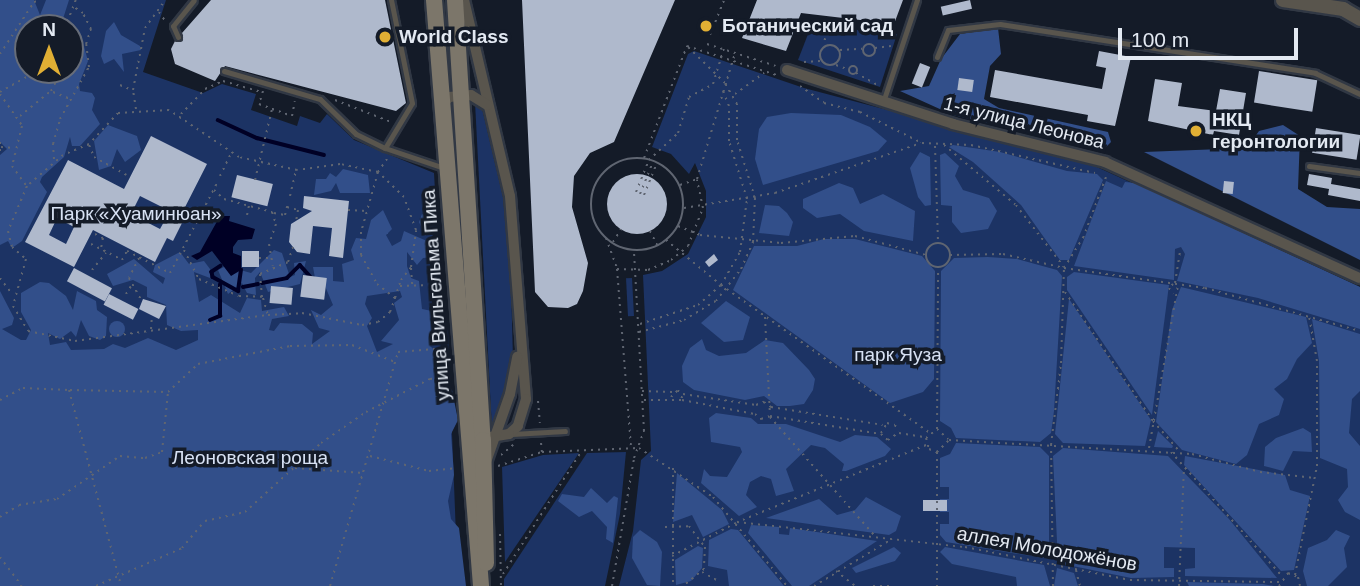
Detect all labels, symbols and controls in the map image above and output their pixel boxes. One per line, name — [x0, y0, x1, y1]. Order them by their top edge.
north arrow — [14, 14, 84, 84]
scale bar — [1122, 14, 1302, 58]
place label: Ботанический сад — [722, 15, 893, 37]
marker: Ботанический сад — [696, 16, 716, 36]
text: N — [42, 19, 56, 40]
place label: World Class — [399, 26, 508, 48]
text: 100 m — [1131, 28, 1189, 51]
marker: World Class — [377, 29, 393, 45]
street label: 1-я улица Леонова — [941, 92, 1107, 154]
place label: НКЦ геронтологии — [1212, 109, 1340, 153]
marker: НКЦ геронтологии — [1186, 121, 1206, 141]
street label: улица Вильгельма Пика — [417, 189, 455, 401]
park label: Парк «Хуаминюан» — [50, 203, 222, 225]
park label: парк Яуза — [854, 344, 942, 366]
park label: Леоновская роща — [172, 447, 328, 469]
street label: аллея Молодожёнов — [955, 522, 1139, 576]

